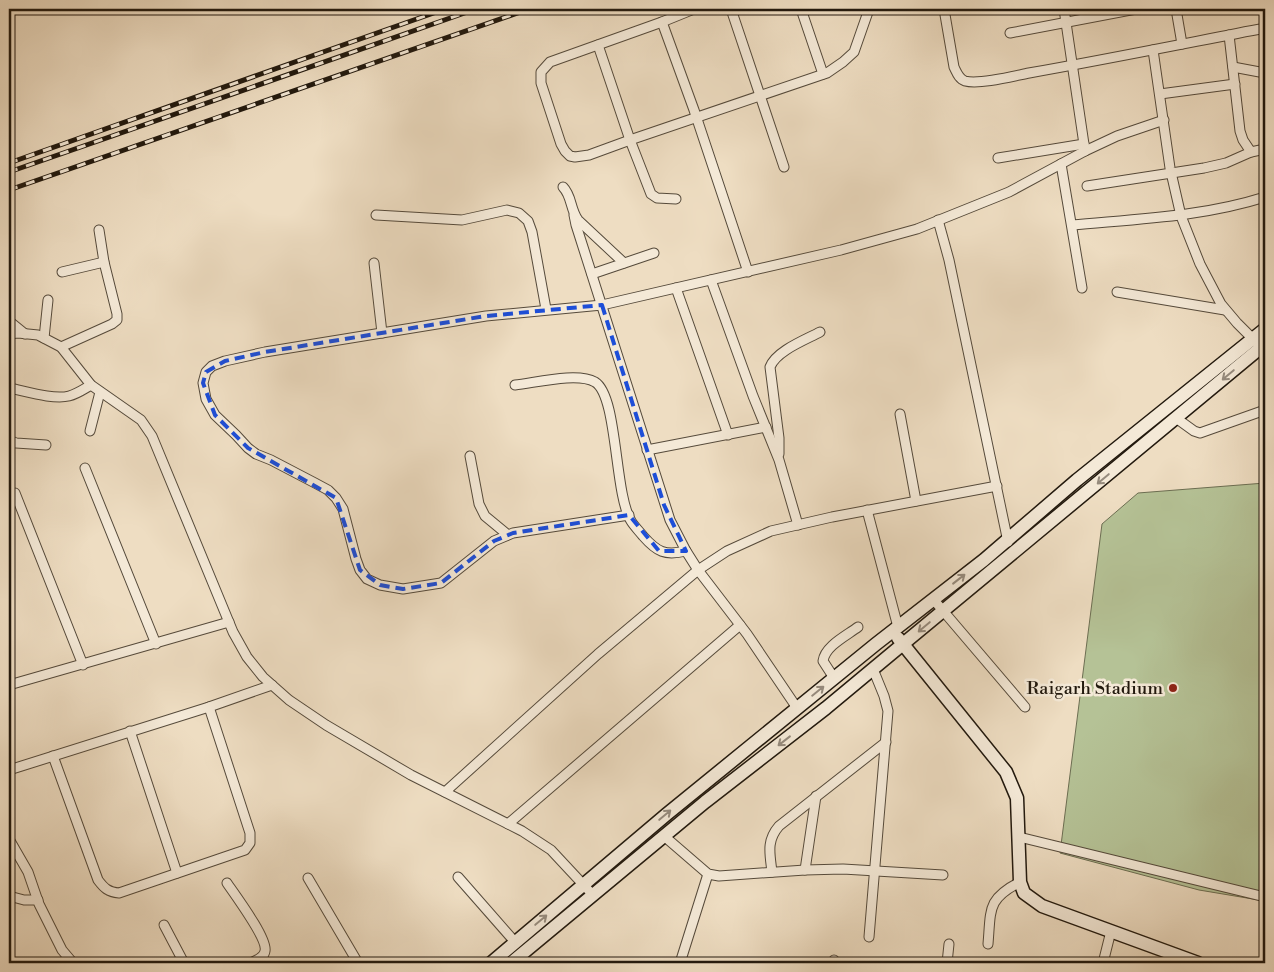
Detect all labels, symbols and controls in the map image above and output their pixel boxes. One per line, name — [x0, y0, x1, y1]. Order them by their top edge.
one-way arrow — [1221, 370, 1234, 381]
one-way arrow — [1097, 474, 1110, 485]
one-way arrow — [952, 573, 965, 584]
one-way arrow — [917, 622, 930, 633]
place label: Raigarh Stadium — [1026, 677, 1163, 700]
marker: Raigarh Stadium — [1167, 682, 1179, 694]
one-way arrow — [812, 685, 825, 696]
one-way arrow — [778, 735, 791, 746]
one-way arrow — [658, 810, 671, 821]
one-way arrow — [534, 915, 547, 926]

